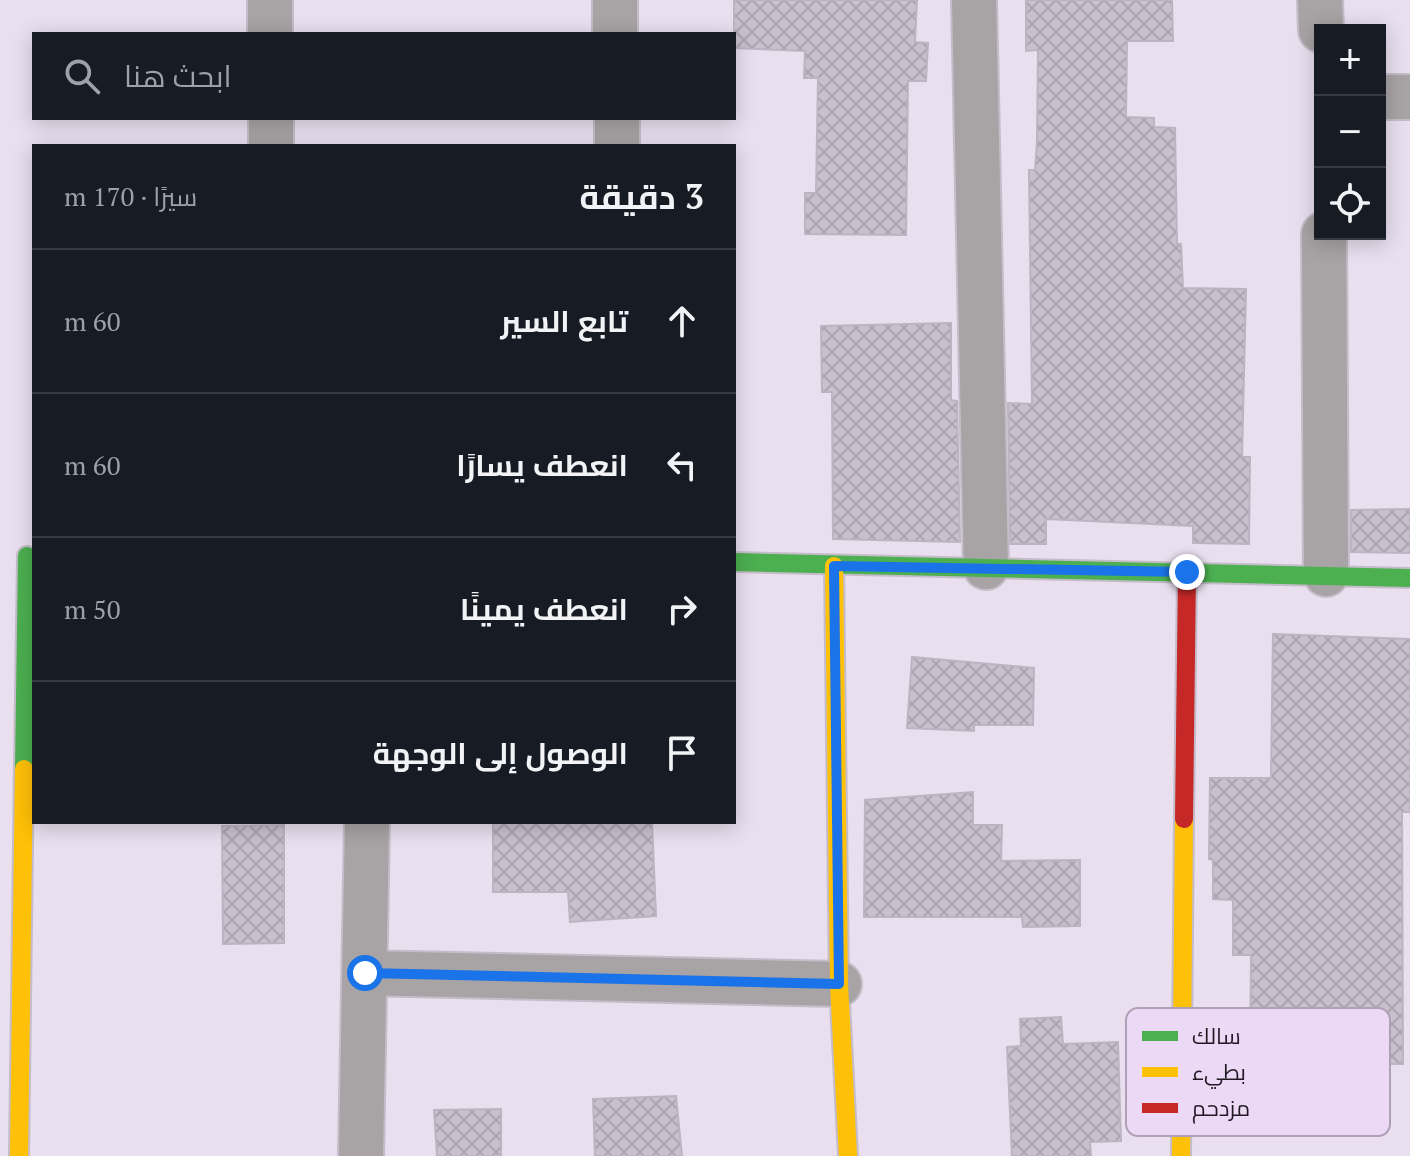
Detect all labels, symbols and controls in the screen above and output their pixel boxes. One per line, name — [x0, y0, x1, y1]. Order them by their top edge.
map controls — [1314, 24, 1386, 240]
button: + — [1314, 24, 1386, 96]
search box — [32, 32, 736, 120]
icon: search — [60, 54, 104, 98]
text: ابحث هنا — [124, 56, 232, 96]
button: − — [1314, 96, 1386, 168]
button: locate — [1314, 168, 1386, 240]
text: 3 دقيقة — [579, 174, 704, 219]
text: سيرًا · 170 m — [64, 179, 197, 213]
icon: ahead — [660, 299, 704, 343]
text: تابع السير — [501, 301, 628, 341]
text: 60 m — [64, 304, 121, 338]
icon: left — [660, 443, 704, 487]
text: انعطف يسارًا — [456, 445, 628, 485]
text: 60 m — [64, 448, 121, 482]
route end — [1169, 554, 1205, 590]
icon: right — [660, 587, 704, 631]
text: انعطف يمينًا — [460, 589, 628, 629]
text: 50 m — [64, 592, 121, 626]
icon: arrive — [660, 731, 704, 775]
text: الوصول إلى الوجهة — [373, 733, 628, 773]
route start — [347, 955, 383, 991]
legend — [1126, 1008, 1390, 1136]
text: سالك — [1192, 1021, 1241, 1050]
text: بطيء — [1192, 1057, 1246, 1089]
text: مزدحم — [1192, 1093, 1250, 1124]

